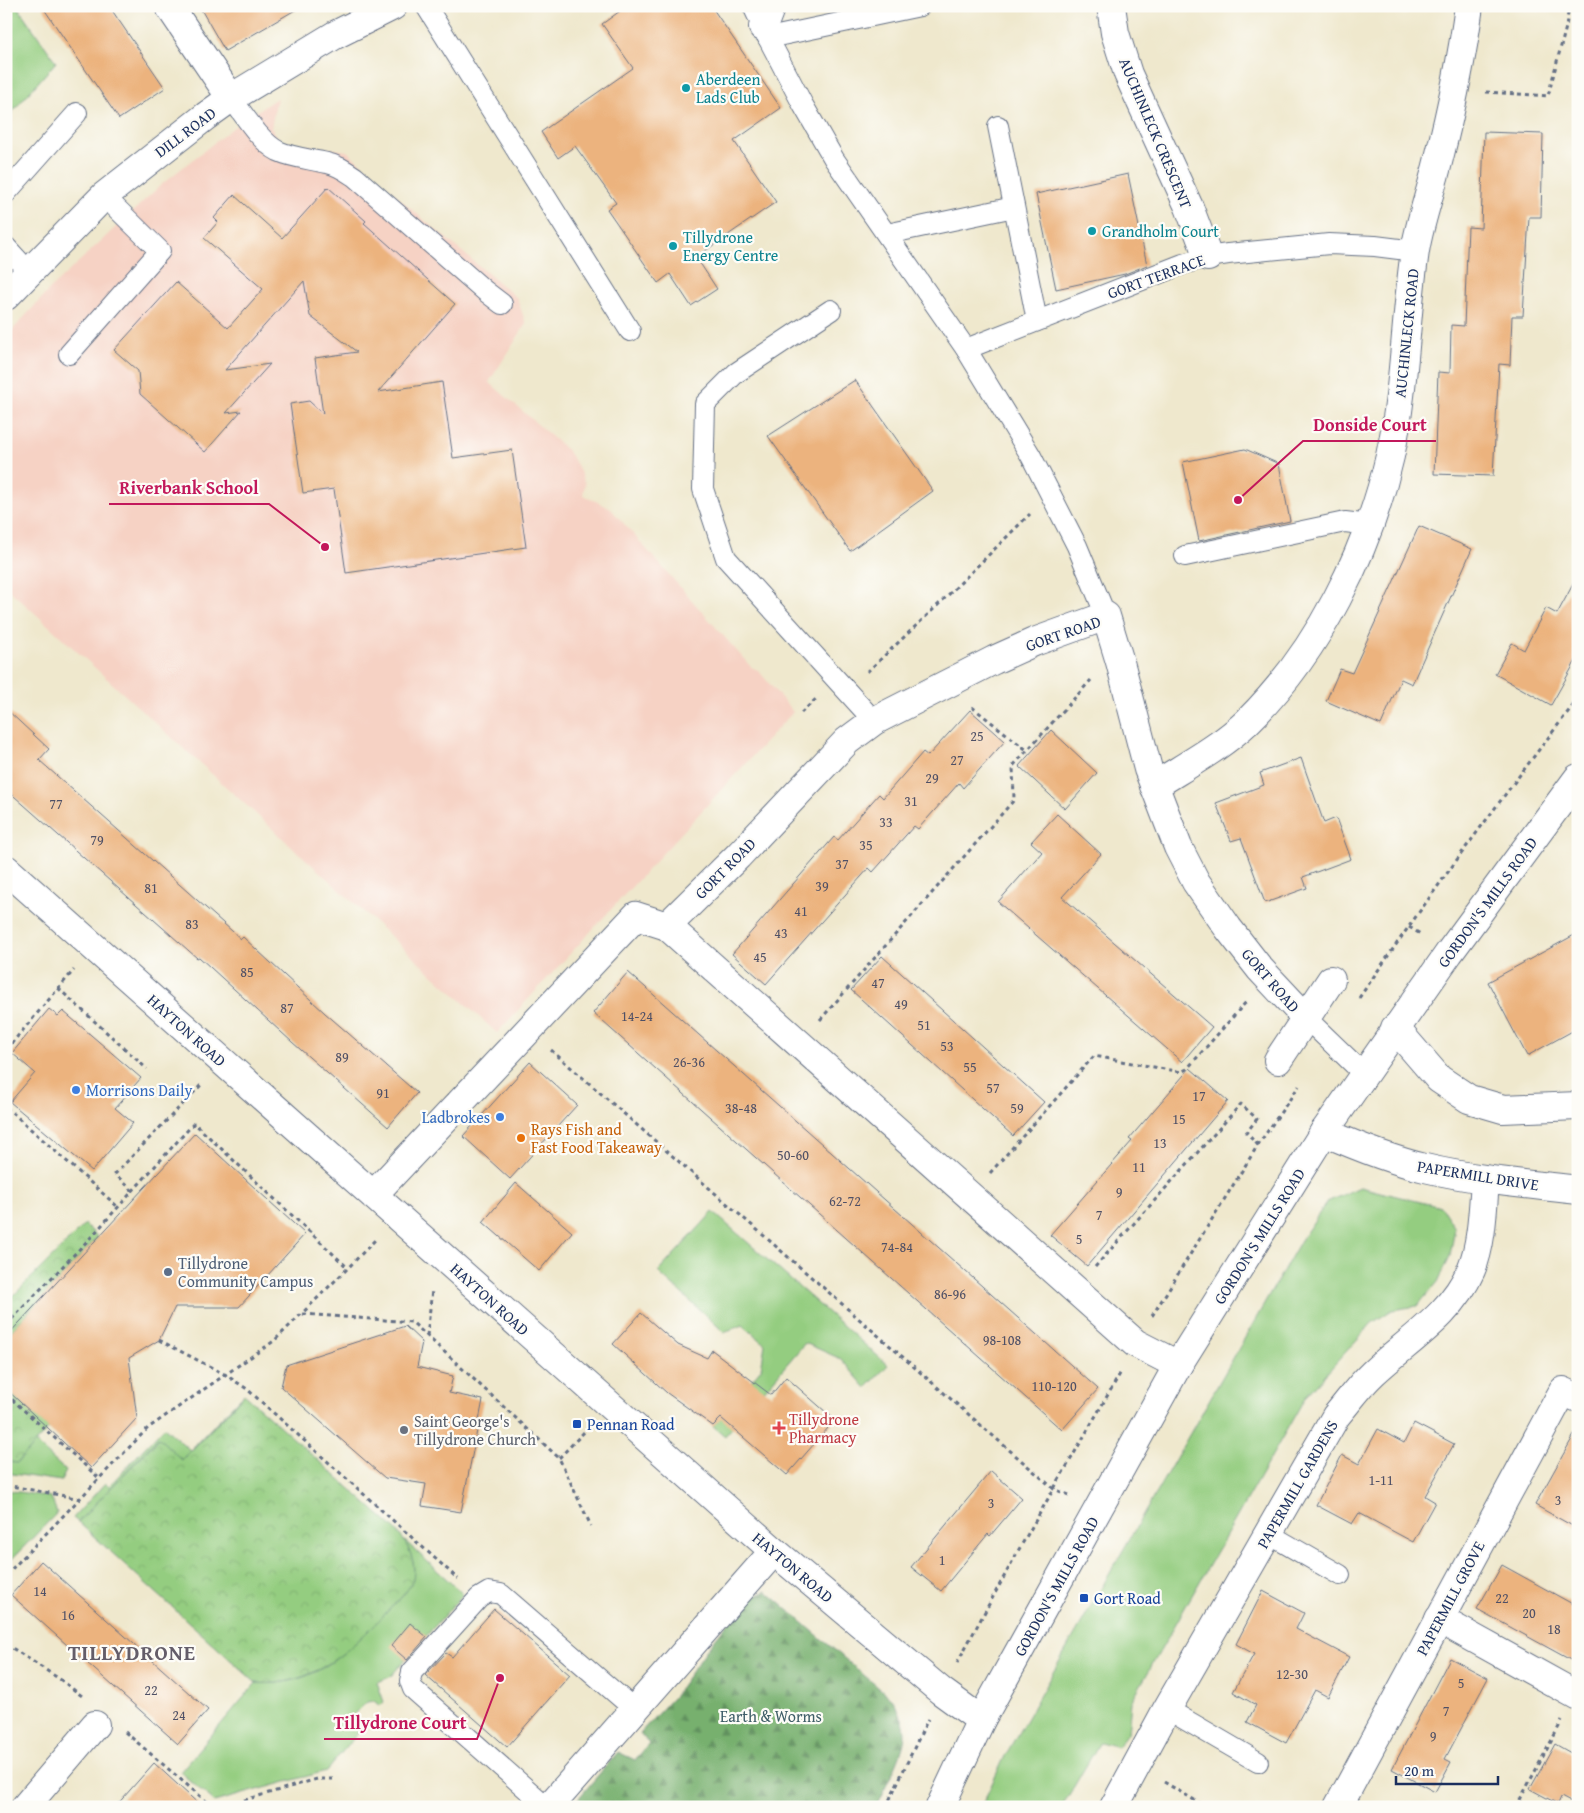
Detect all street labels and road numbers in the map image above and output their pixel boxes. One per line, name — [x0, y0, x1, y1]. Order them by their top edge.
street label: AUCHINLECK CRESCENT — [1113, 54, 1199, 212]
street label: DILL ROAD — [149, 101, 221, 163]
street label: GORT TERRACE — [1104, 247, 1208, 305]
street label: AUCHINLECK ROAD — [1387, 267, 1425, 399]
street label: GORT ROAD — [1022, 609, 1104, 657]
street label: GORDON'S MILLS ROAD — [1431, 831, 1543, 972]
street label: GORT ROAD — [689, 832, 761, 904]
street label: GORT ROAD — [1236, 943, 1306, 1018]
street label: HAYTON ROAD — [142, 988, 232, 1072]
street label: PAPERMILL DRIVE — [1415, 1154, 1541, 1196]
street label: GORDON'S MILLS ROAD — [1207, 1163, 1311, 1309]
street label: HAYTON ROAD — [445, 1257, 535, 1341]
street label: PAPERMILL GARDENS — [1250, 1415, 1344, 1553]
street label: GORDON'S MILLS ROAD — [1008, 1511, 1105, 1660]
street label: HAYTON ROAD — [747, 1526, 839, 1608]
street label: PAPERMILL GROVE — [1410, 1536, 1490, 1660]

